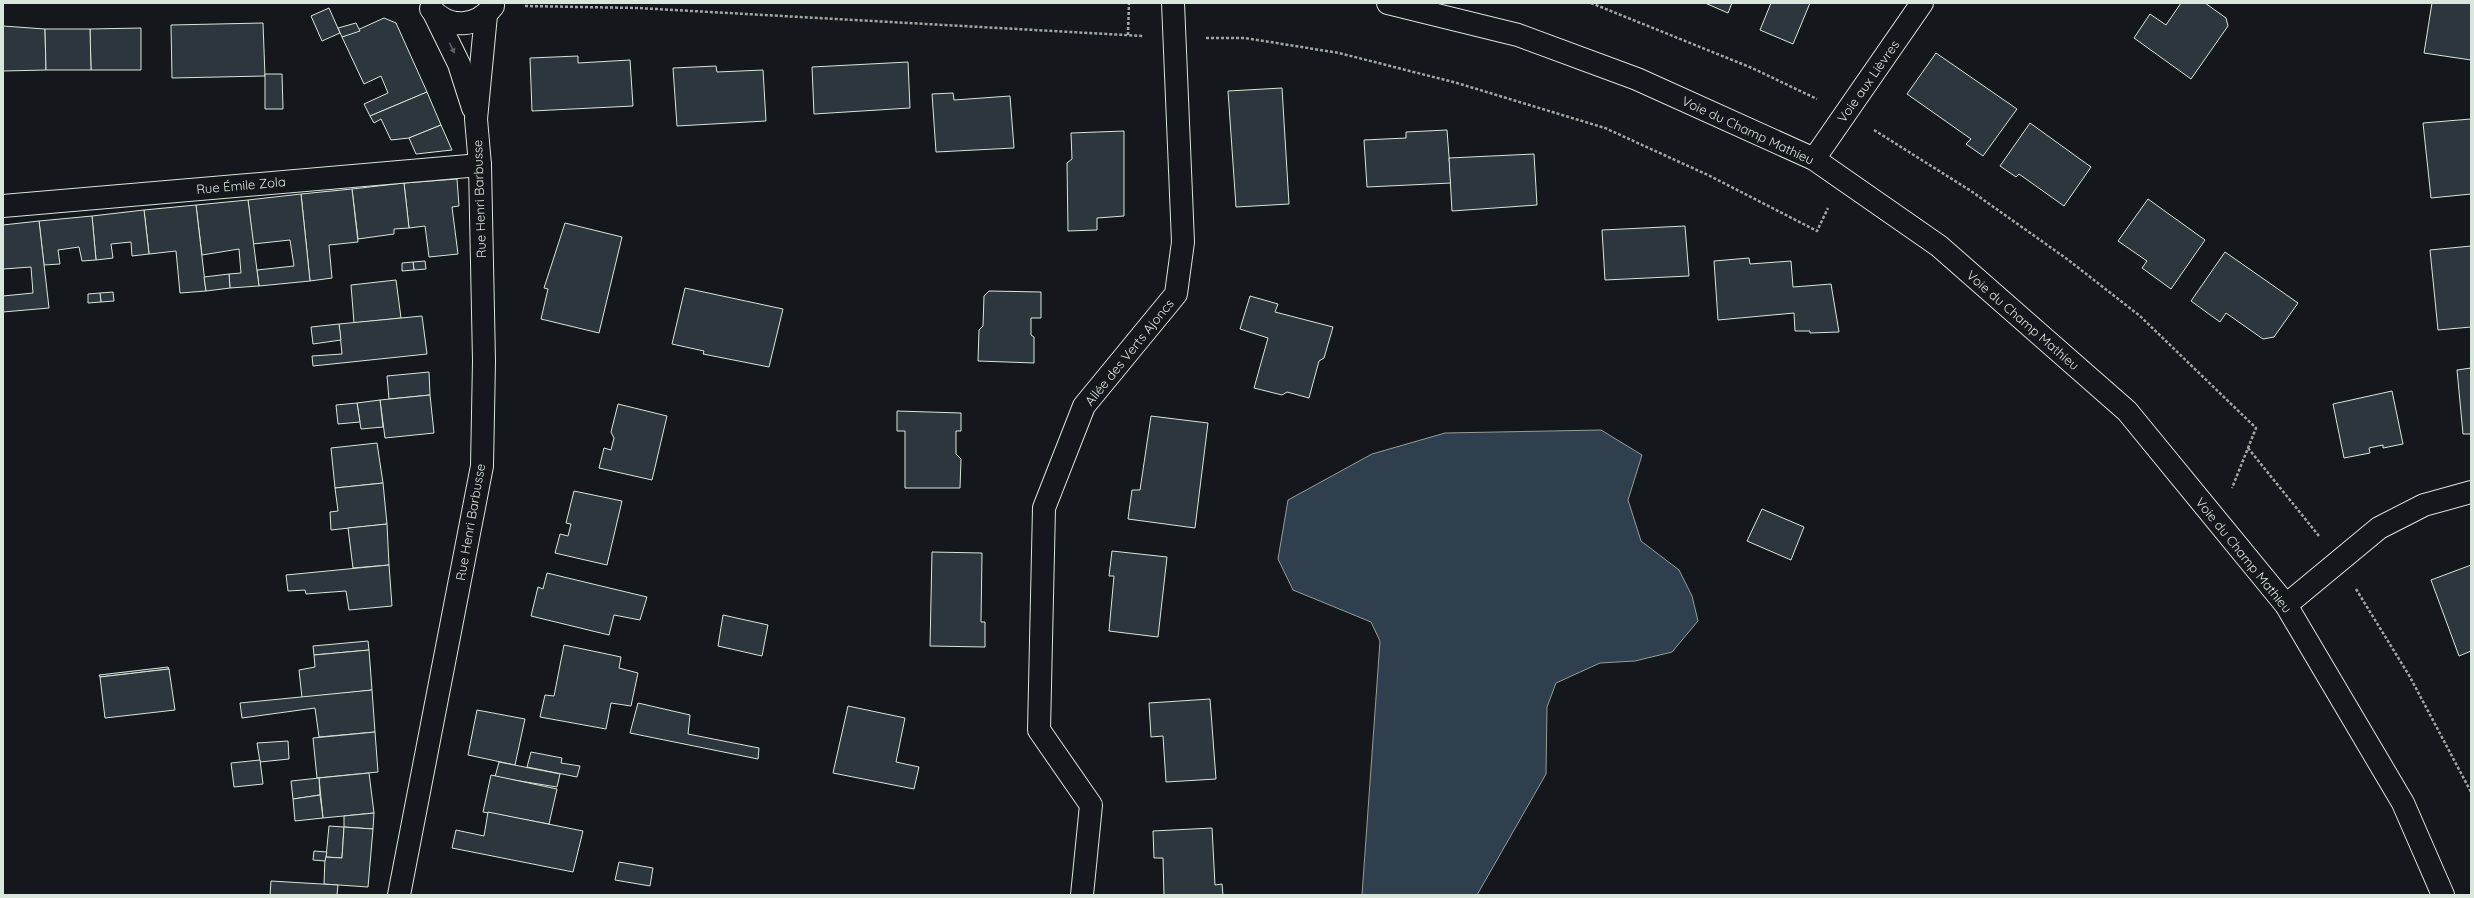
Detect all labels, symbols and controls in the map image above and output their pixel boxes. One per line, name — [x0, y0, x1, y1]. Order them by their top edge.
street label: Voie aux Lièvres — [1834, 37, 1902, 125]
one-way arrow — [448, 43, 455, 54]
street label: Voie du Champ Mathieu — [1679, 92, 1817, 168]
street label: Rue Henri Barbusse — [469, 139, 489, 259]
street label: Rue Émile Zola — [196, 173, 286, 197]
street label: Voie du Champ Mathieu — [1963, 267, 2083, 373]
street label: Allée des Verts Ajoncs — [1081, 295, 1177, 409]
street label: Rue Henri Barbusse — [452, 462, 488, 582]
street label: Voie du Champ Mathieu — [2193, 494, 2295, 616]

